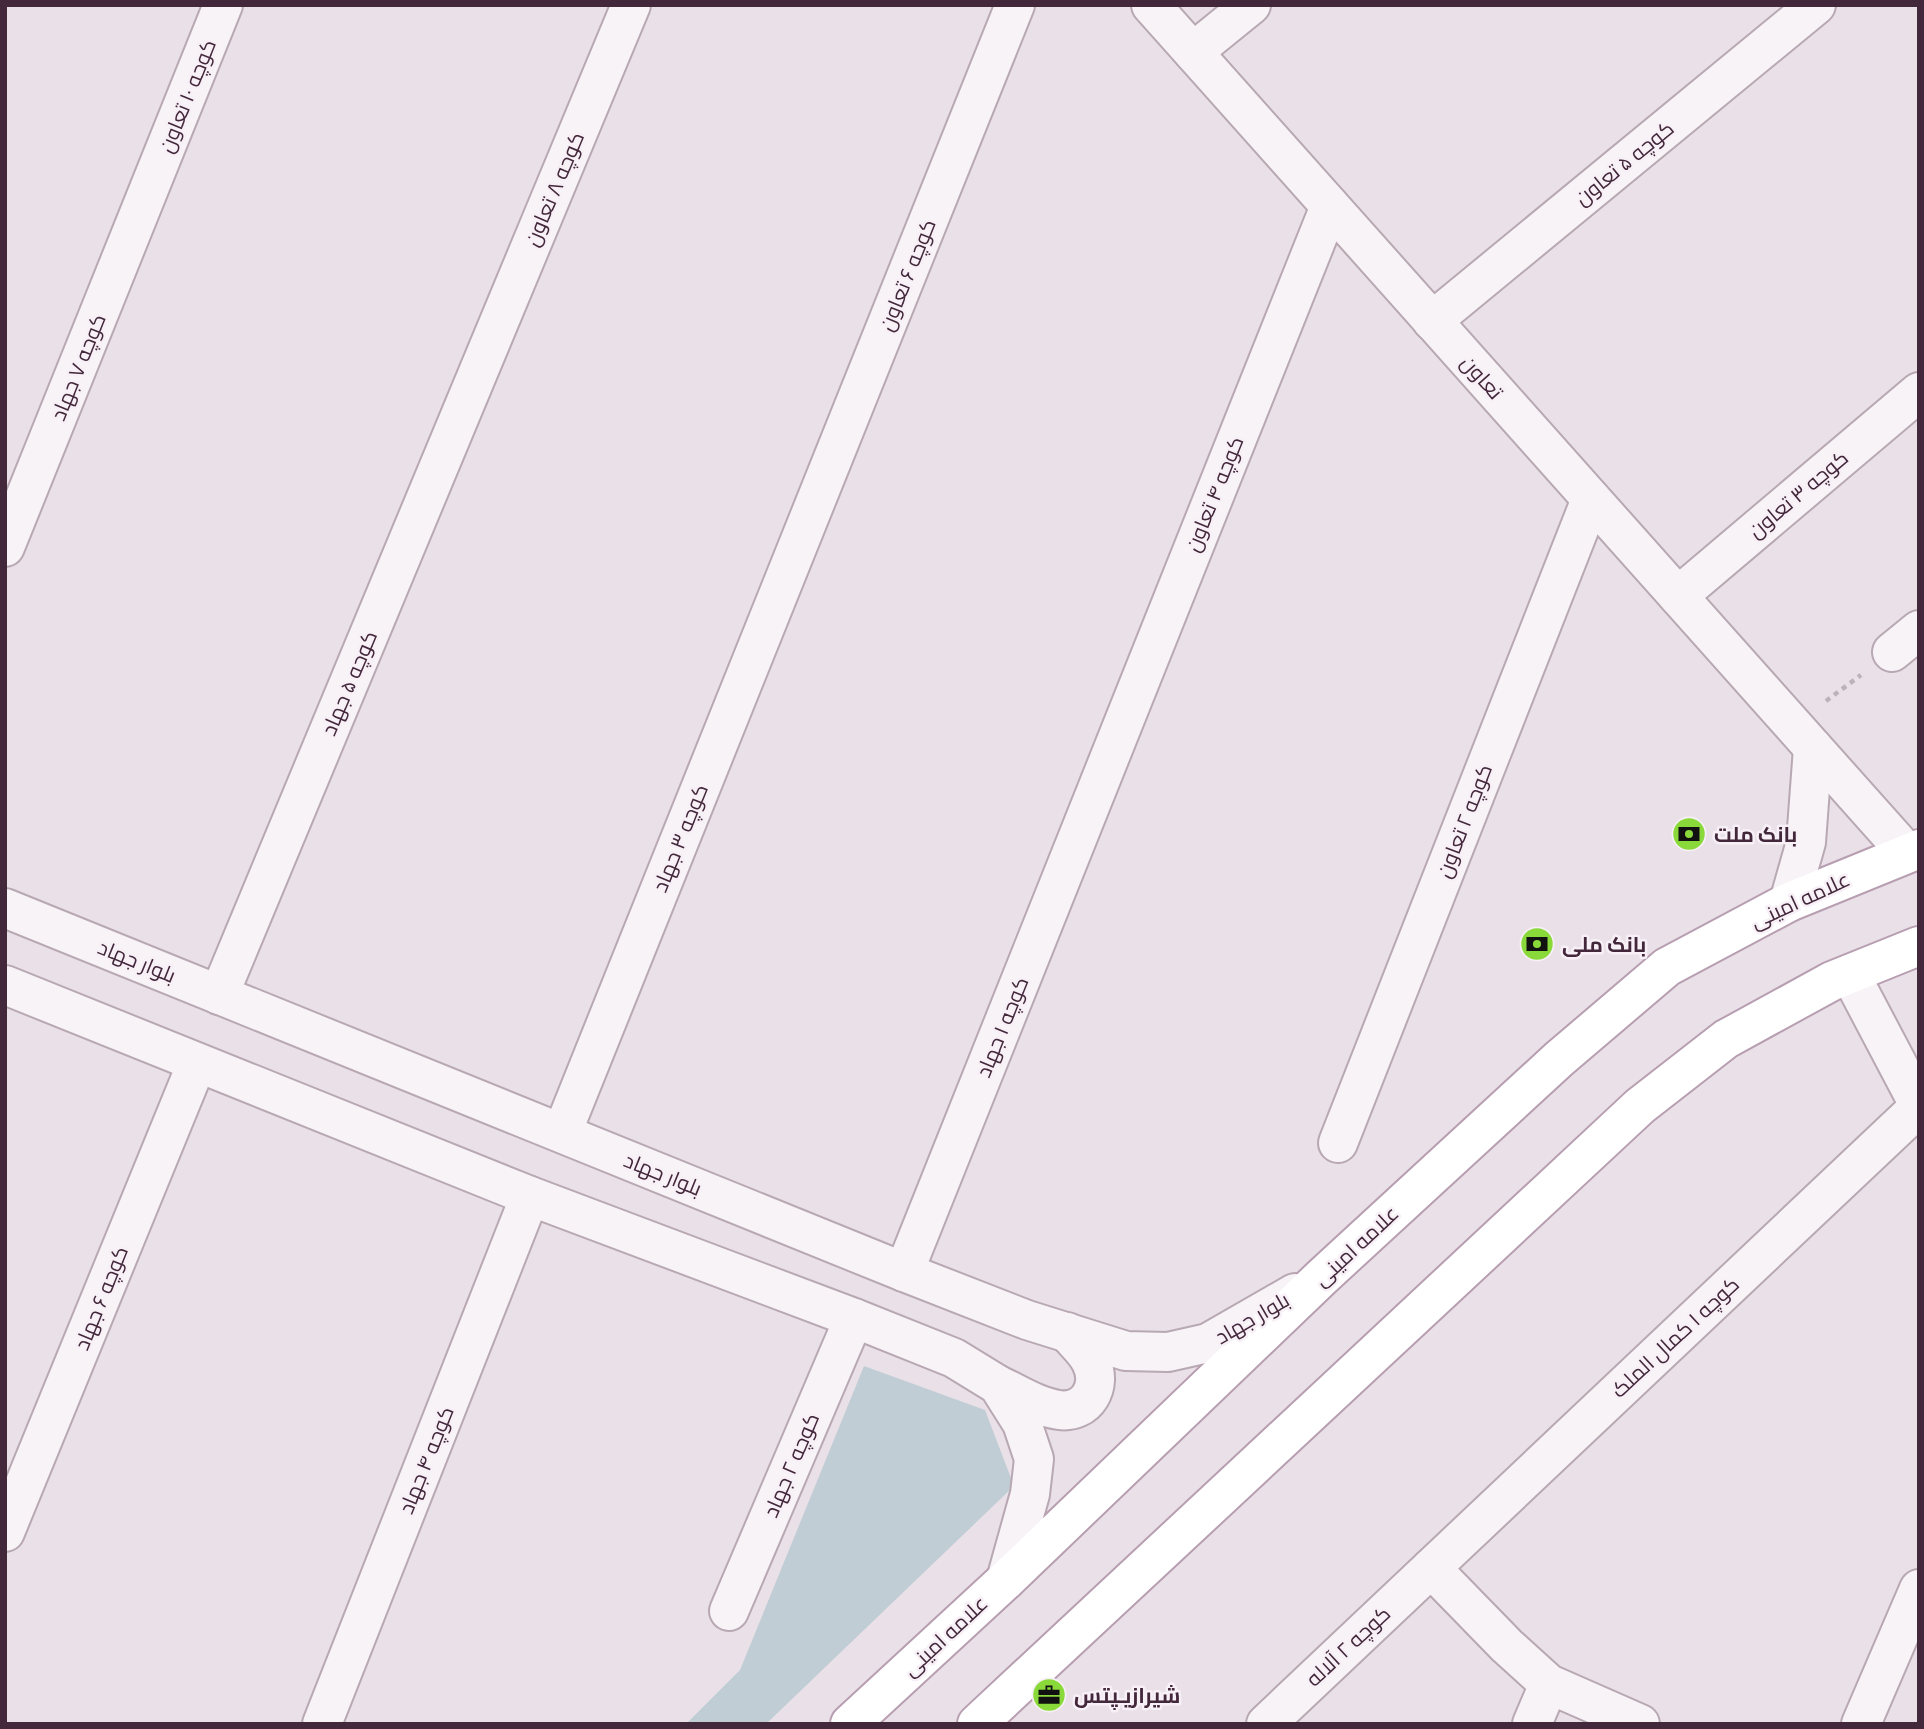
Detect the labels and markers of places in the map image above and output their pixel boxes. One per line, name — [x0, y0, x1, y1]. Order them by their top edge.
bank icon: بانک ملت — [1670, 815, 1708, 853]
place label: بانک ملت — [1714, 821, 1797, 848]
bank icon: بانک ملی — [1518, 925, 1556, 963]
place label: بانک ملی — [1562, 931, 1646, 958]
office icon: شیرازیـپتس — [1030, 1676, 1068, 1714]
place label: شیرازیـپتس — [1074, 1682, 1180, 1710]

